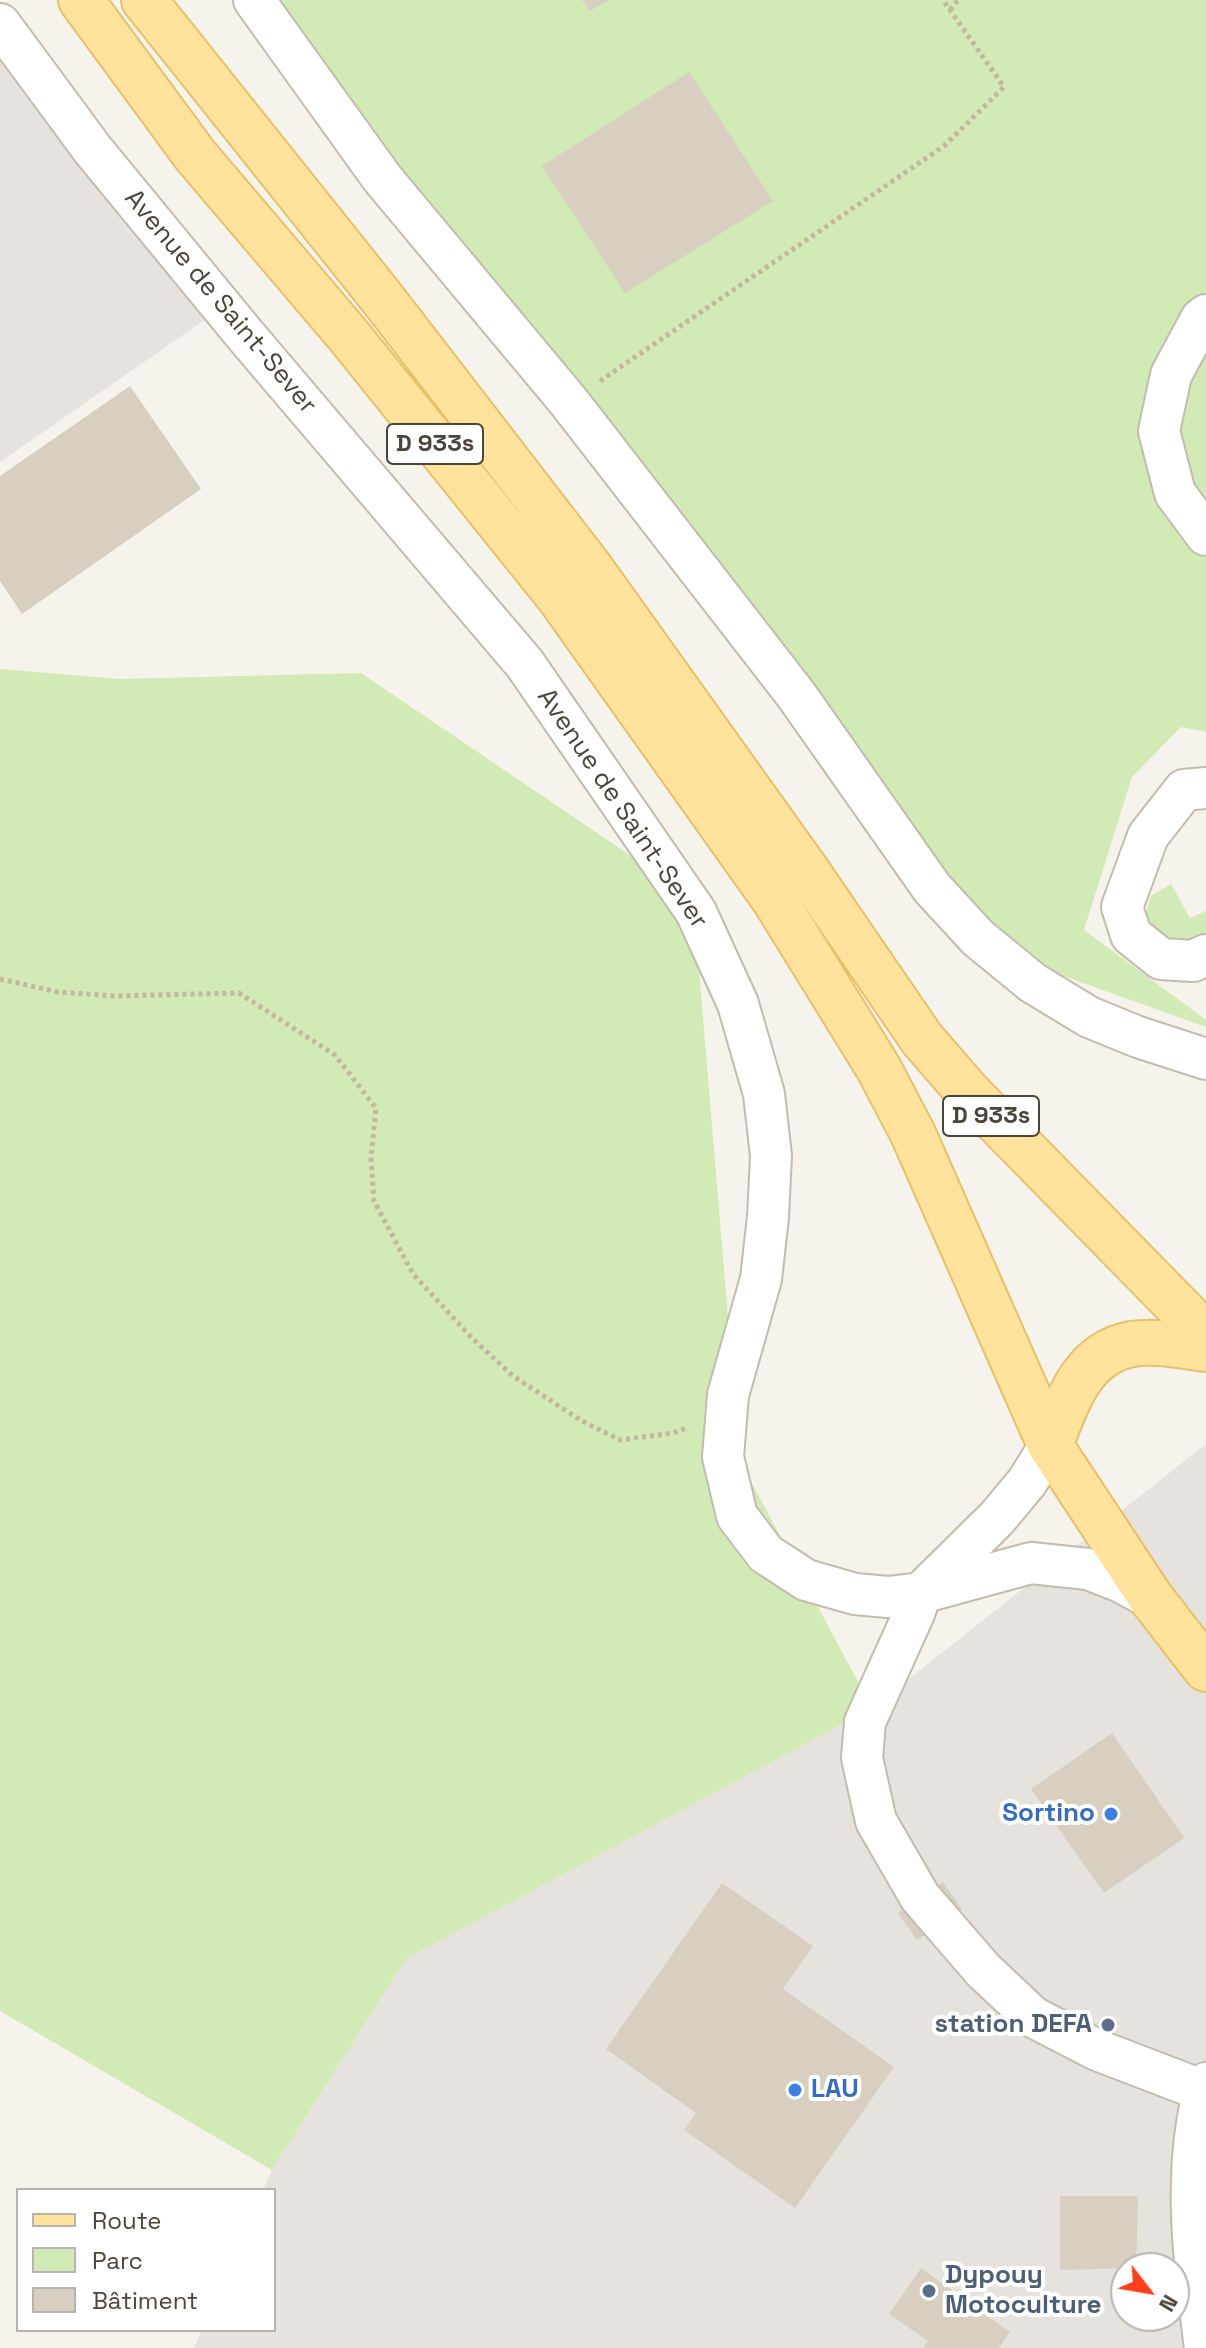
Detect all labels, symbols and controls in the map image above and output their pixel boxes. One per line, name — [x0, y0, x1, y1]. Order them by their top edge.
street label: Avenue de Saint-Sever — [117, 184, 323, 420]
road number: D 933s — [387, 424, 483, 464]
street label: Avenue de Saint-Sever — [530, 683, 714, 935]
road number: D 933s — [943, 1096, 1039, 1136]
place label: Sortino — [1002, 1798, 1095, 1830]
marker: Sortino — [1102, 1805, 1120, 1823]
place label: station DEFA — [934, 2009, 1092, 2041]
marker: station DEFA — [1099, 2016, 1117, 2034]
place label: LAU — [811, 2074, 859, 2106]
marker: LAU — [786, 2081, 804, 2099]
legend — [16, 2188, 276, 2332]
text: Route — [92, 2205, 161, 2236]
text: Parc — [92, 2245, 143, 2276]
north arrow — [1110, 2252, 1190, 2332]
place label: Dypouy Motoculture — [945, 2260, 1102, 2322]
marker: Dypouy Motoculture — [920, 2282, 938, 2300]
text: Bâtiment — [92, 2285, 198, 2316]
text: N — [1153, 2290, 1185, 2317]

